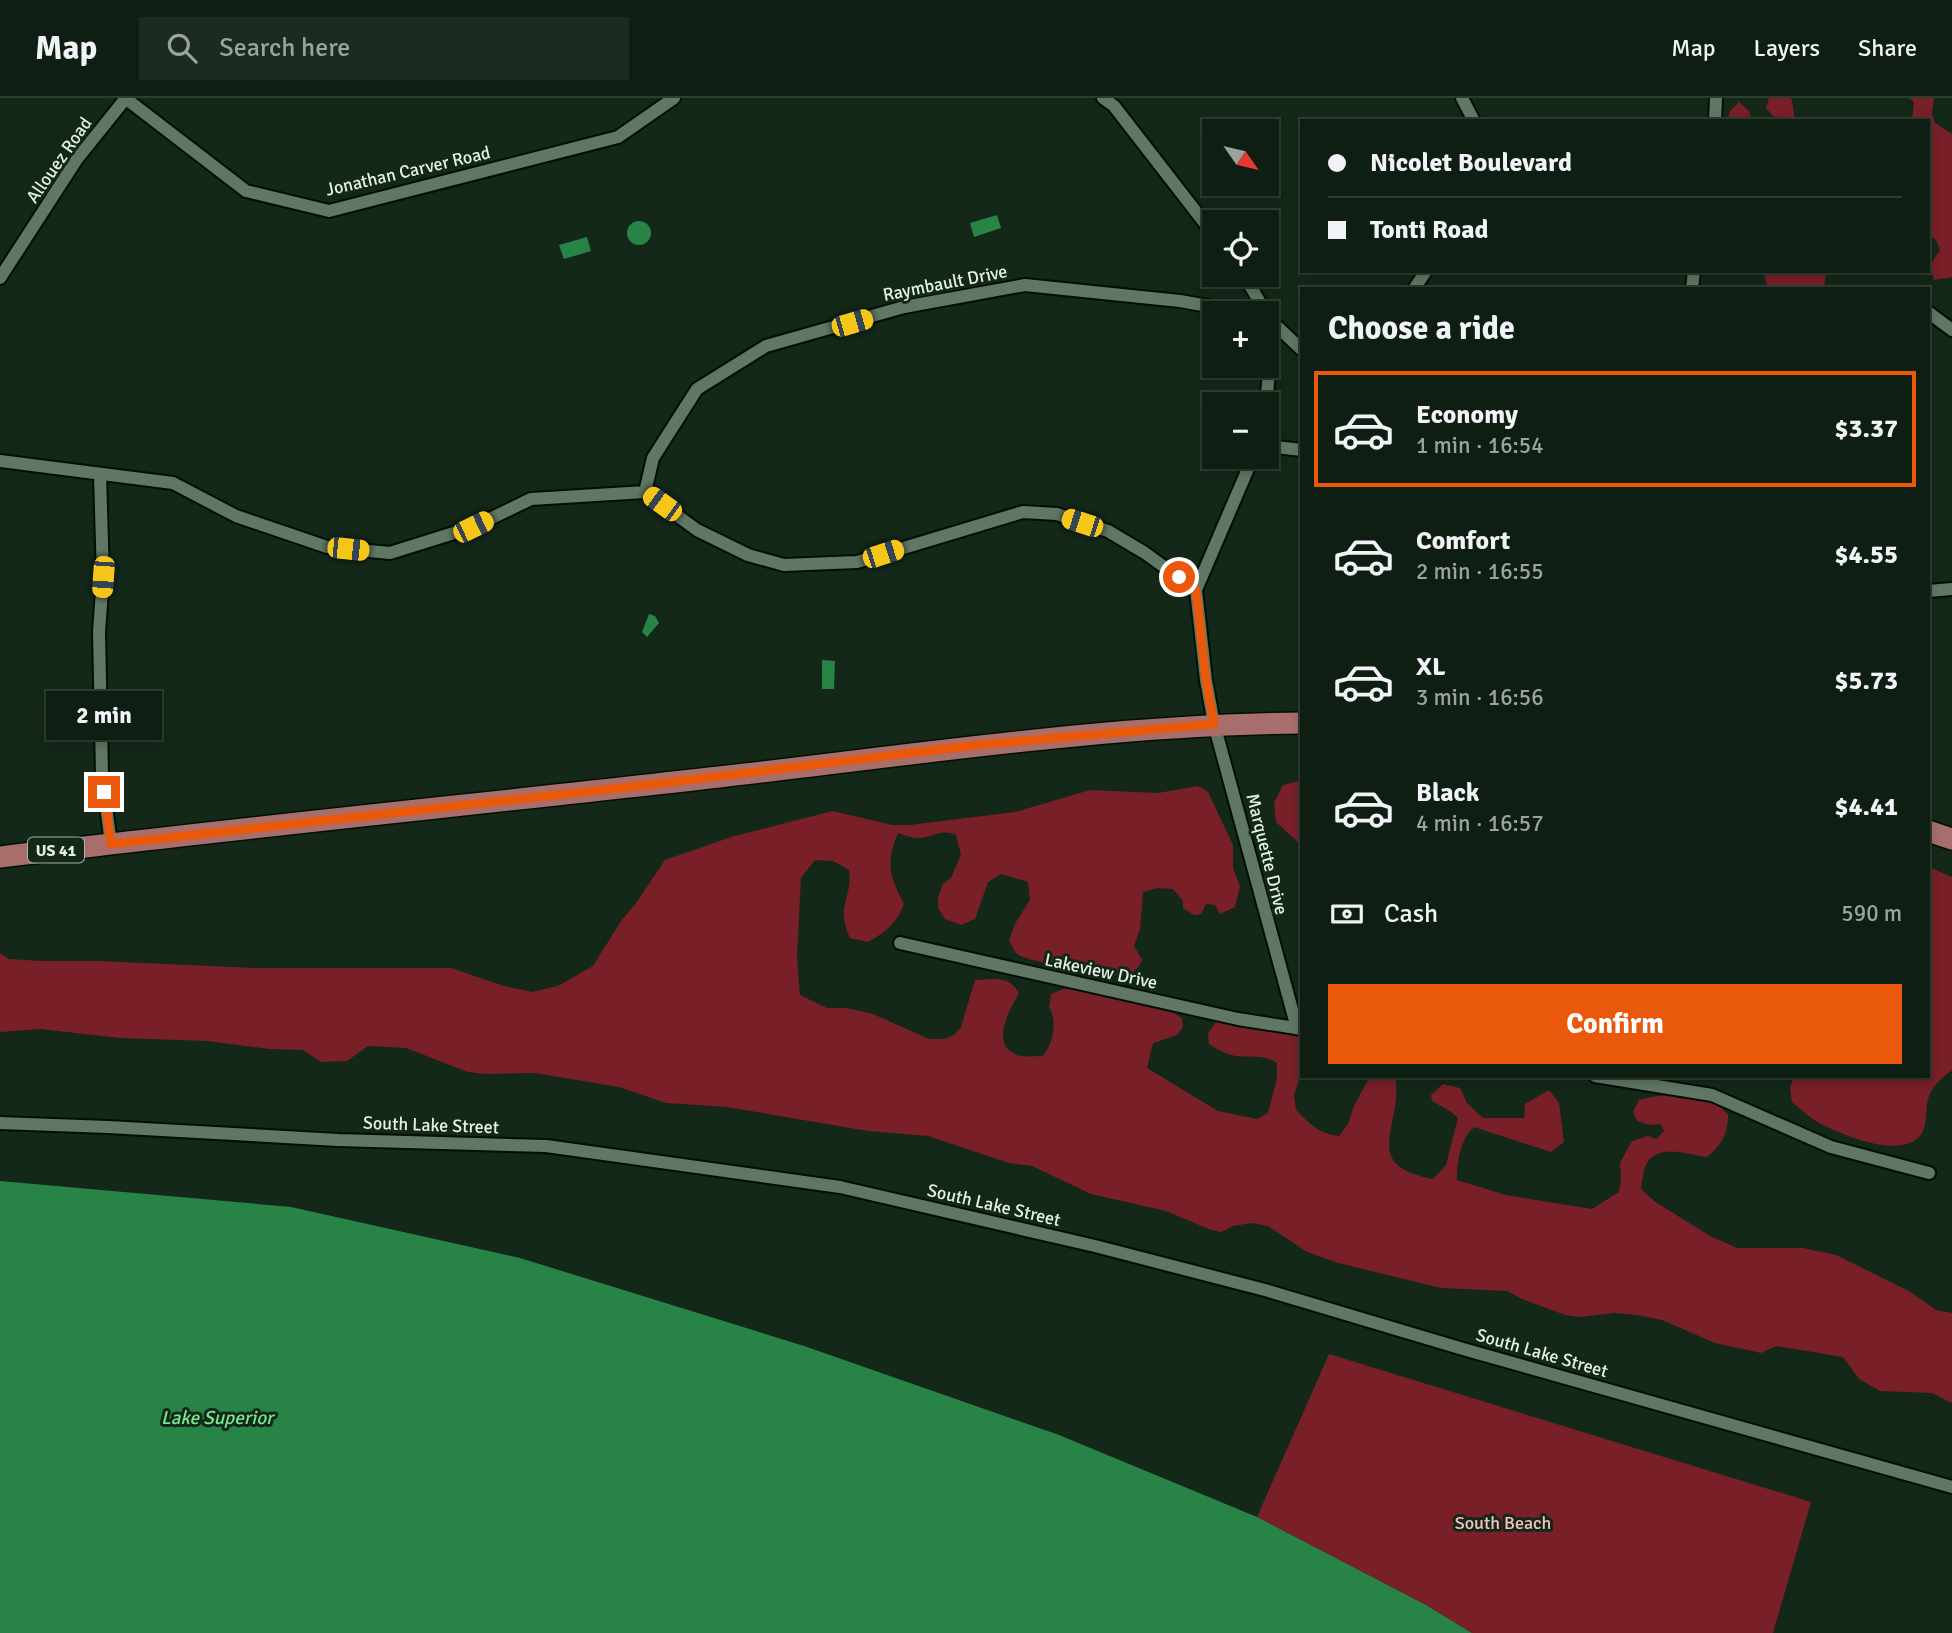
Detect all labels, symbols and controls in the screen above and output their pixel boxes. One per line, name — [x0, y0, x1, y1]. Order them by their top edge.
search box — [139, 17, 629, 80]
text: Map — [35, 28, 97, 69]
icon: search — [163, 29, 201, 67]
text: Search here — [219, 32, 350, 64]
text: Map — [1671, 33, 1716, 63]
text: Layers — [1754, 33, 1820, 63]
text: Share — [1858, 33, 1917, 63]
street label: Allouez Road — [21, 113, 97, 207]
north arrow — [1202, 119, 1279, 196]
map controls — [1202, 119, 1279, 469]
street label: Jonathan Carver Road — [324, 141, 492, 201]
text: Nicolet Boulevard — [1370, 147, 1572, 179]
button: locate — [1202, 210, 1279, 287]
text: Tonti Road — [1370, 214, 1488, 246]
street label: Raymbault Drive — [881, 260, 1009, 306]
button: + — [1202, 301, 1279, 378]
car — [829, 307, 876, 339]
text: Choose a ride — [1328, 309, 1515, 348]
button: − — [1202, 392, 1279, 469]
icon: car — [1332, 398, 1395, 461]
text: Economy — [1416, 399, 1518, 431]
text: $3.37 — [1834, 413, 1898, 445]
text: 1 min · 16:54 — [1416, 431, 1544, 460]
car — [639, 483, 686, 525]
car — [1059, 507, 1106, 539]
car — [450, 508, 497, 546]
icon: car — [1332, 524, 1395, 587]
text: Comfort — [1416, 525, 1510, 557]
car — [327, 536, 370, 562]
car — [860, 538, 907, 570]
text: $4.55 — [1834, 539, 1898, 571]
car — [92, 555, 115, 599]
text: 2 min · 16:55 — [1416, 557, 1544, 586]
route start — [1163, 561, 1195, 593]
icon: car — [1332, 650, 1395, 713]
text: XL — [1416, 651, 1446, 683]
text: $5.73 — [1834, 665, 1898, 697]
text: 3 min · 16:56 — [1416, 683, 1544, 712]
callout: 2 min — [46, 690, 162, 740]
text: 2 min — [76, 701, 132, 730]
route end — [88, 776, 120, 808]
icon: car — [1332, 776, 1395, 839]
text: Black — [1416, 777, 1479, 809]
street label: Marquette Drive — [1241, 791, 1293, 917]
text: $4.41 — [1834, 791, 1898, 823]
text: 4 min · 16:57 — [1416, 809, 1544, 838]
road number: US 41 — [28, 838, 84, 862]
icon: cash — [1328, 895, 1366, 933]
text: Cash — [1384, 898, 1438, 930]
text: 590 m — [1841, 899, 1902, 928]
street label: Lakeview Drive — [1043, 948, 1159, 994]
button: Confirm — [1328, 984, 1902, 1064]
street label: South Lake Street — [363, 1112, 499, 1138]
street label: South Lake Street — [925, 1179, 1063, 1231]
street label: South Lake Street — [1474, 1324, 1610, 1382]
water label: Lake Superior — [161, 1406, 276, 1430]
park label: South Beach — [1455, 1512, 1551, 1534]

